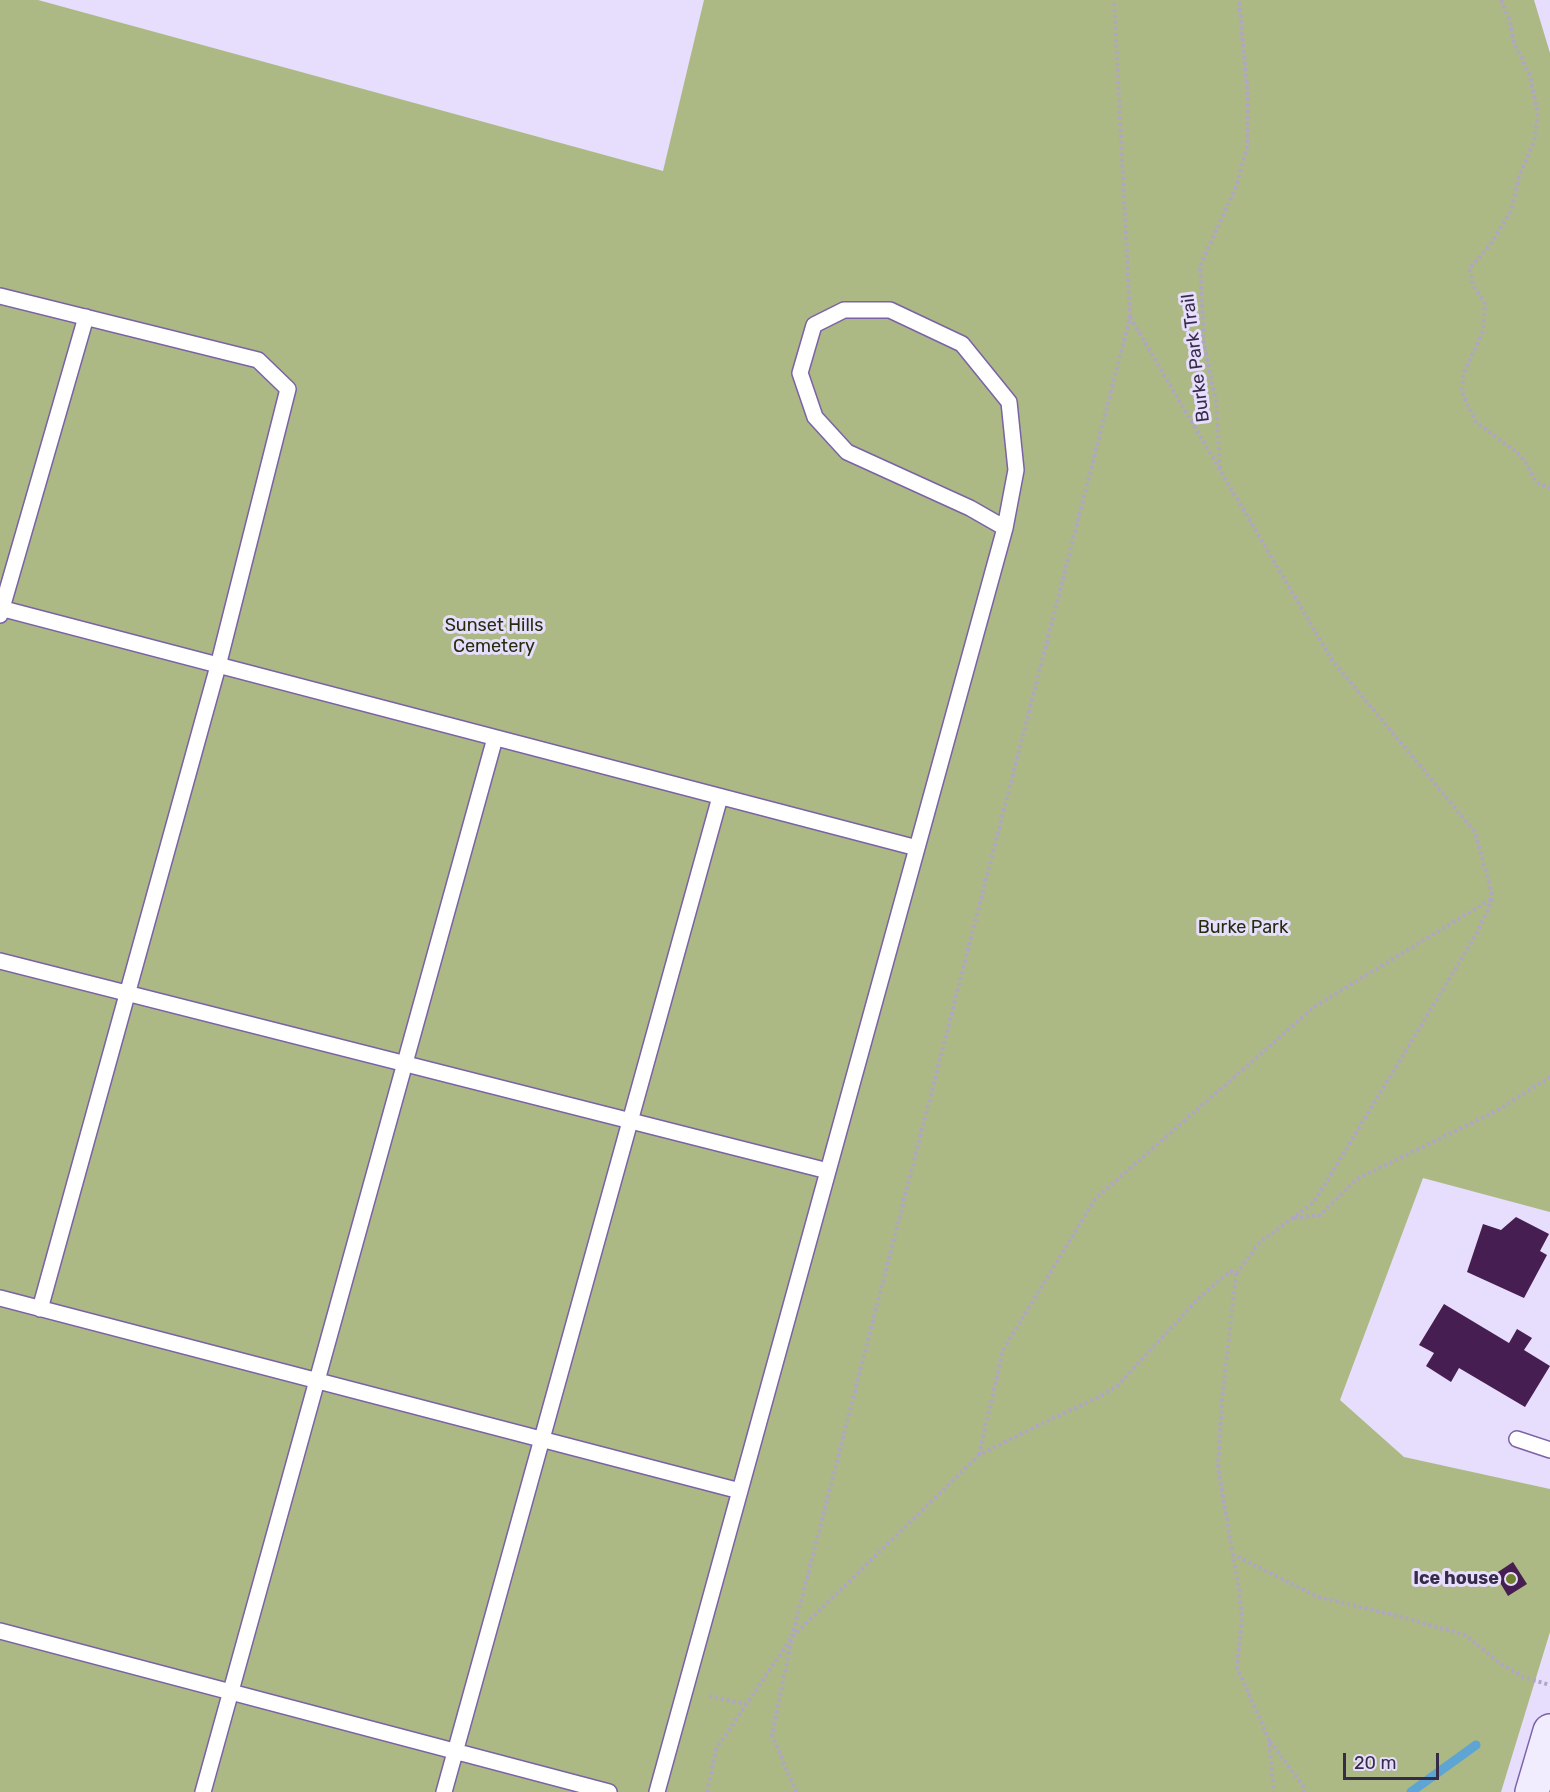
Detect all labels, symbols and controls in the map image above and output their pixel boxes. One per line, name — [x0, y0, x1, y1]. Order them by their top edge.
street label: Burke Park Trail — [1177, 293, 1215, 423]
park label: Sunset Hills Cemetery — [445, 615, 543, 658]
park label: Burke Park — [1198, 917, 1288, 939]
place label: Ice house — [1413, 1568, 1499, 1590]
marker: Ice house — [1504, 1572, 1518, 1586]
scale bar — [1346, 1741, 1442, 1779]
text: 20 m — [1354, 1752, 1396, 1774]

